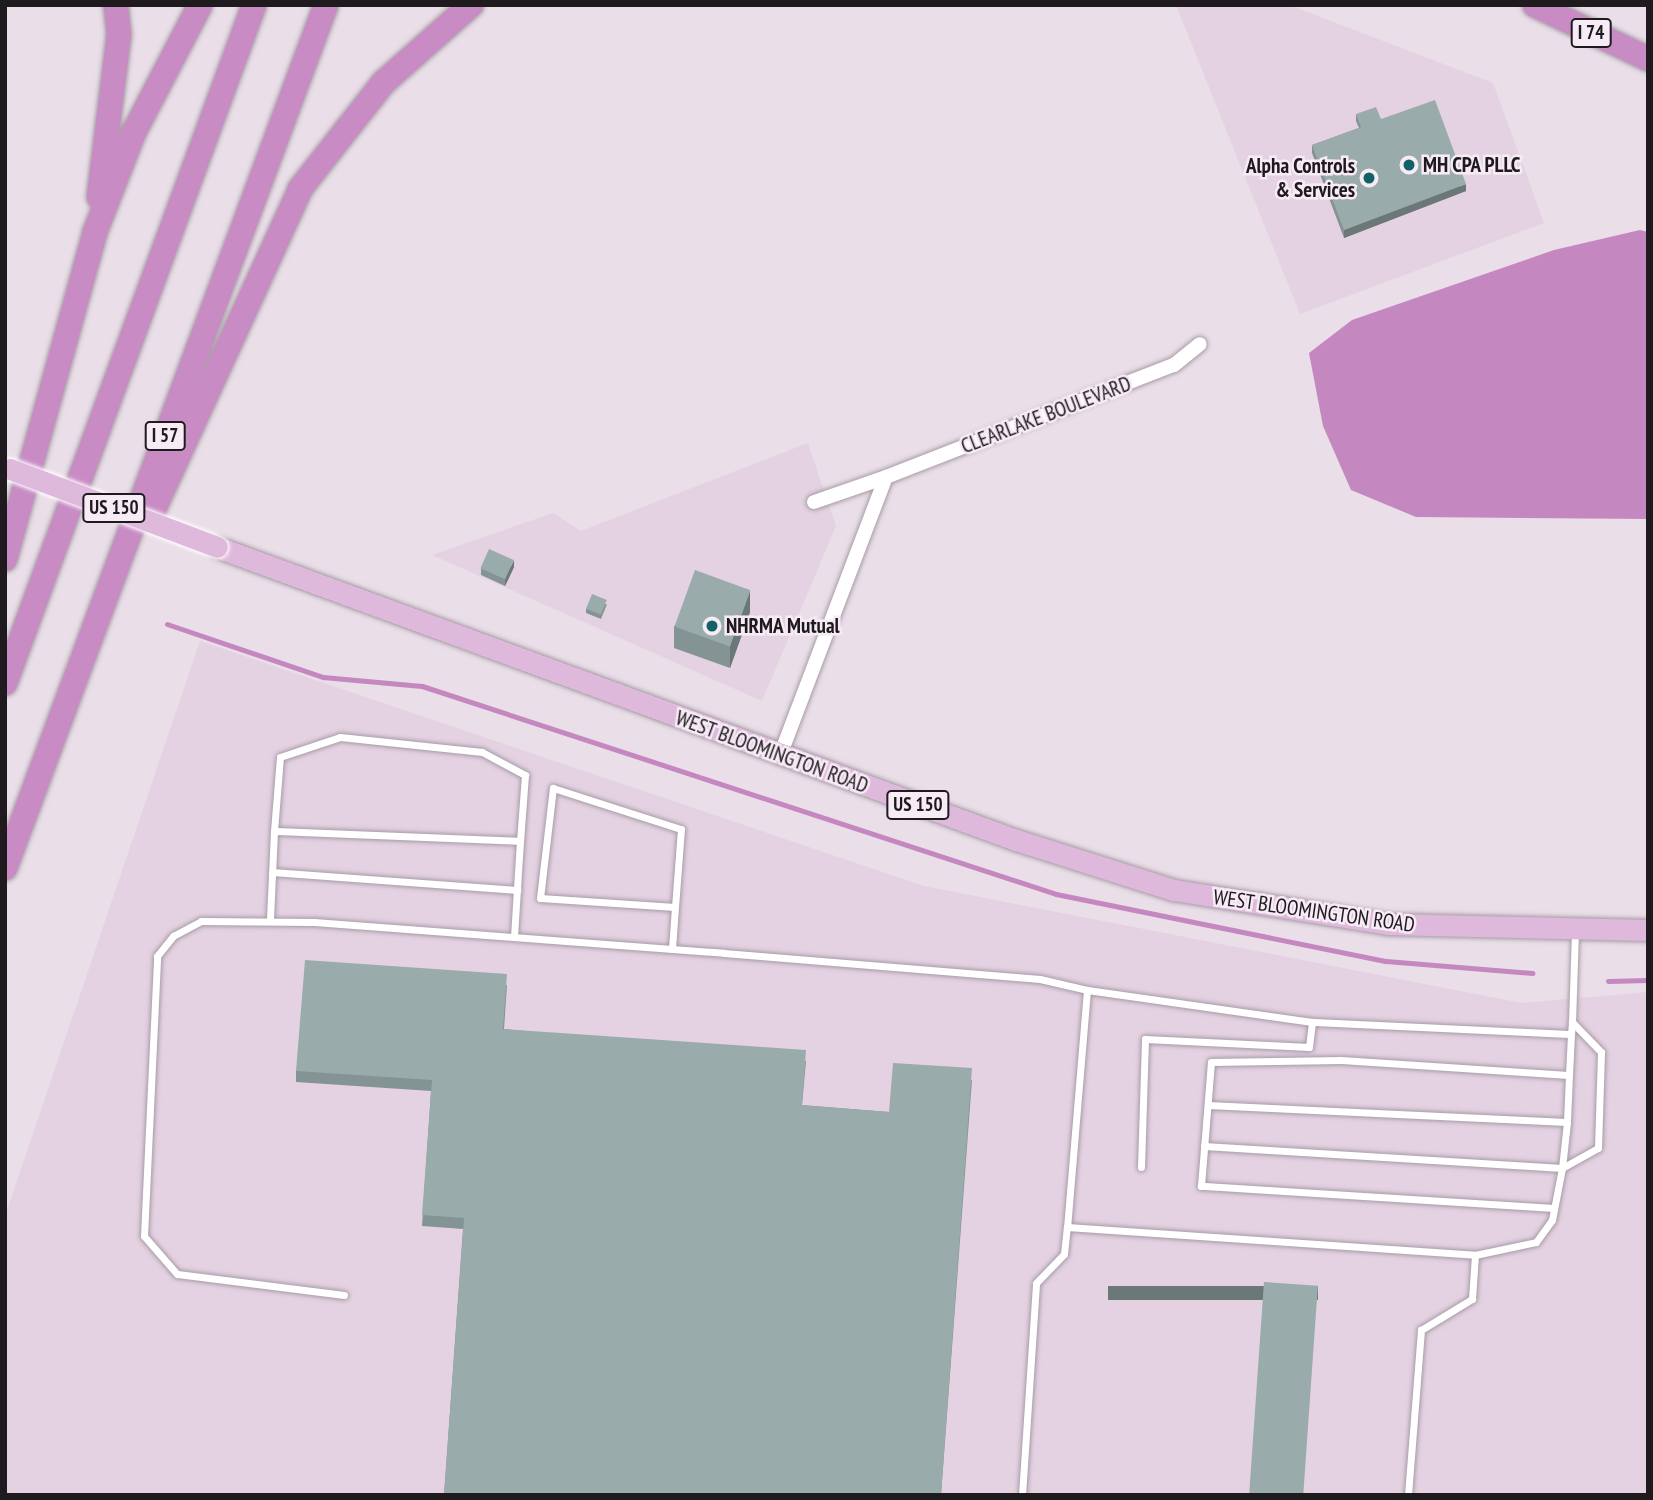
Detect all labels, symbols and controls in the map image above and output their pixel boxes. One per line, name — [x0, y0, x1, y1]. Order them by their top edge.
road number: I 74 — [1570, 18, 1612, 48]
place label: MH CPA PLLC — [1423, 152, 1521, 178]
place label: Alpha Controls & Services — [1246, 153, 1355, 203]
marker: MH CPA PLLC — [1401, 157, 1417, 173]
marker: Alpha Controls & Services — [1361, 170, 1377, 186]
street label: CLEARLAKE BOULEVARD — [957, 371, 1135, 459]
road number: I 57 — [144, 420, 186, 452]
road number: US 150 — [81, 492, 147, 524]
place label: NHRMA Mutual — [726, 613, 840, 639]
marker: NHRMA Mutual — [704, 618, 720, 634]
street label: WEST BLOOMINGTON ROAD — [672, 705, 872, 799]
road number: US 150 — [885, 790, 951, 820]
street label: WEST BLOOMINGTON ROAD — [1211, 884, 1417, 938]

